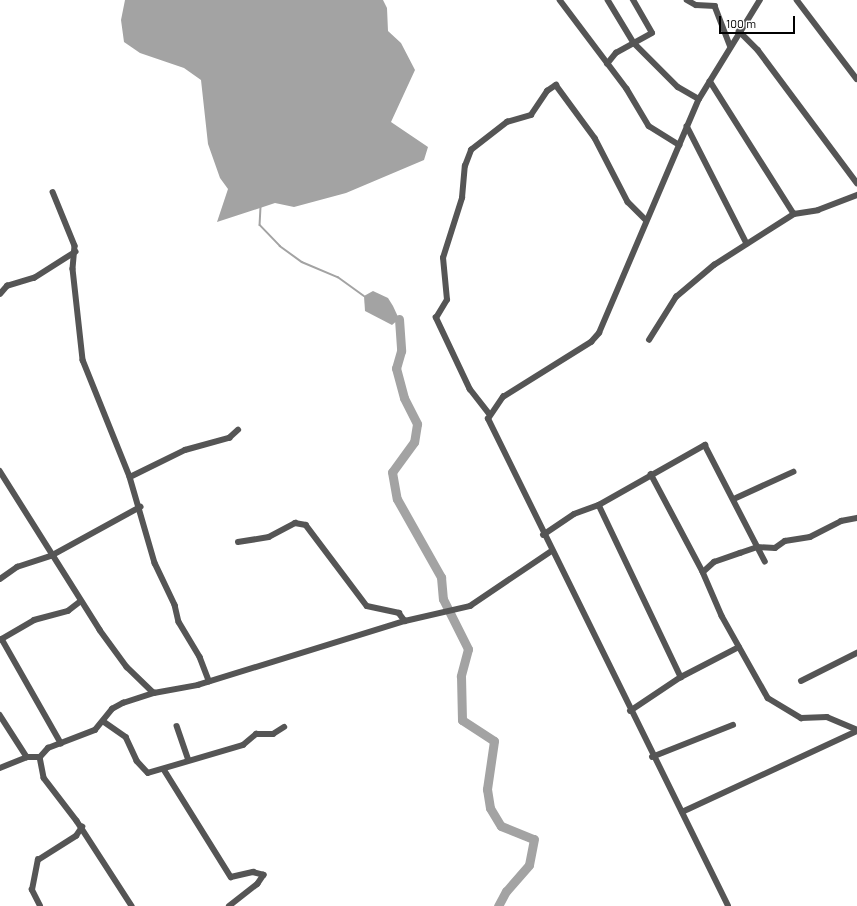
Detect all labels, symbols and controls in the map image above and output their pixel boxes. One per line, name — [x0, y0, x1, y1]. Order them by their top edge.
scale bar — [721, 8, 797, 34]
text: 100 m — [726, 16, 756, 30]

